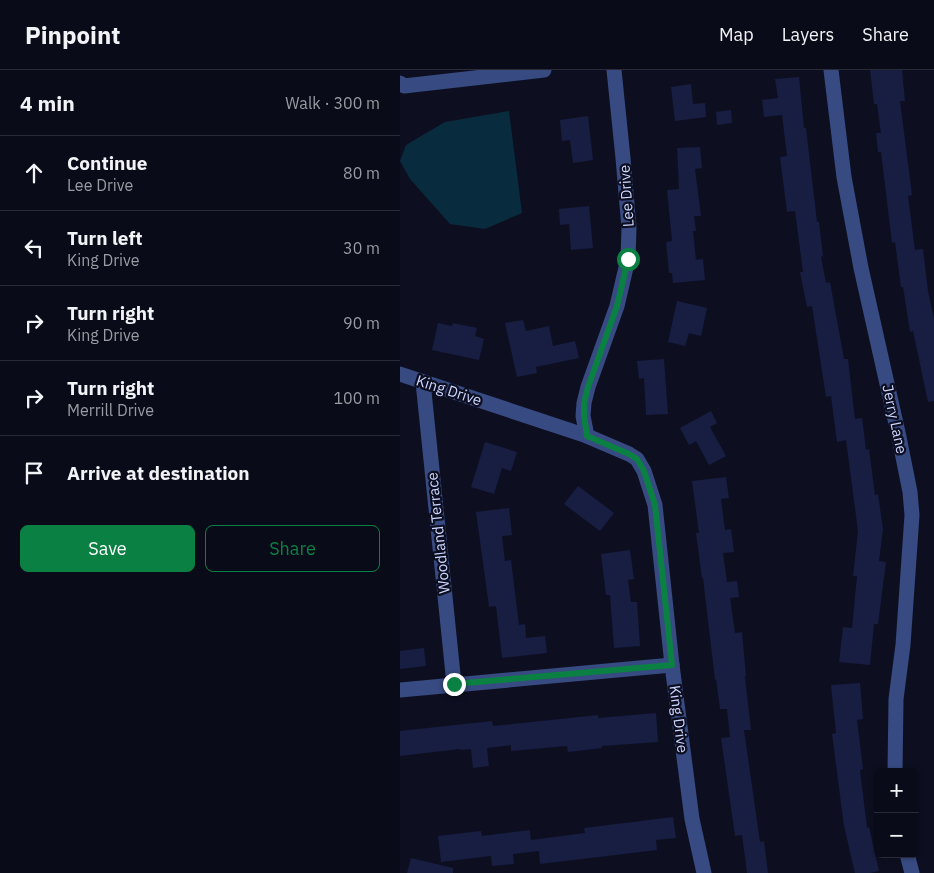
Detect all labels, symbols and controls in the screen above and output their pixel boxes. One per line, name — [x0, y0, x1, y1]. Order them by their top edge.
text: Pinpoint — [25, 19, 120, 51]
text: Map — [719, 23, 754, 46]
text: Layers — [782, 23, 834, 46]
text: Share — [862, 23, 909, 46]
text: 4 min — [20, 89, 75, 117]
text: Walk · 300 m — [285, 93, 380, 113]
text: Continue — [67, 151, 147, 175]
icon: ahead — [20, 159, 48, 187]
text: 80 m — [343, 163, 380, 183]
street label: Lee Drive — [614, 164, 638, 228]
text: Lee Drive — [67, 175, 133, 195]
text: Turn left — [67, 226, 143, 250]
icon: left — [20, 234, 48, 262]
text: 30 m — [343, 238, 380, 258]
route start — [617, 248, 640, 271]
text: King Drive — [67, 250, 140, 270]
text: Turn right — [67, 301, 154, 325]
icon: right — [20, 309, 48, 337]
text: 90 m — [343, 313, 380, 333]
text: King Drive — [67, 325, 140, 345]
street label: King Drive — [414, 370, 484, 410]
text: Turn right — [67, 376, 154, 400]
street label: Jerry Lane — [878, 383, 912, 455]
icon: right — [20, 384, 48, 412]
text: 100 m — [333, 388, 380, 408]
text: Merrill Drive — [67, 400, 154, 420]
icon: arrive — [20, 459, 48, 487]
text: Arrive at destination — [67, 461, 250, 485]
street label: Woodland Terrace — [422, 471, 454, 595]
button: Save — [20, 525, 195, 572]
button: Share — [205, 525, 380, 572]
route end — [443, 673, 466, 696]
street label: King Drive — [665, 684, 693, 754]
map controls — [874, 768, 919, 858]
button: + — [874, 768, 919, 813]
button: − — [874, 813, 919, 858]

